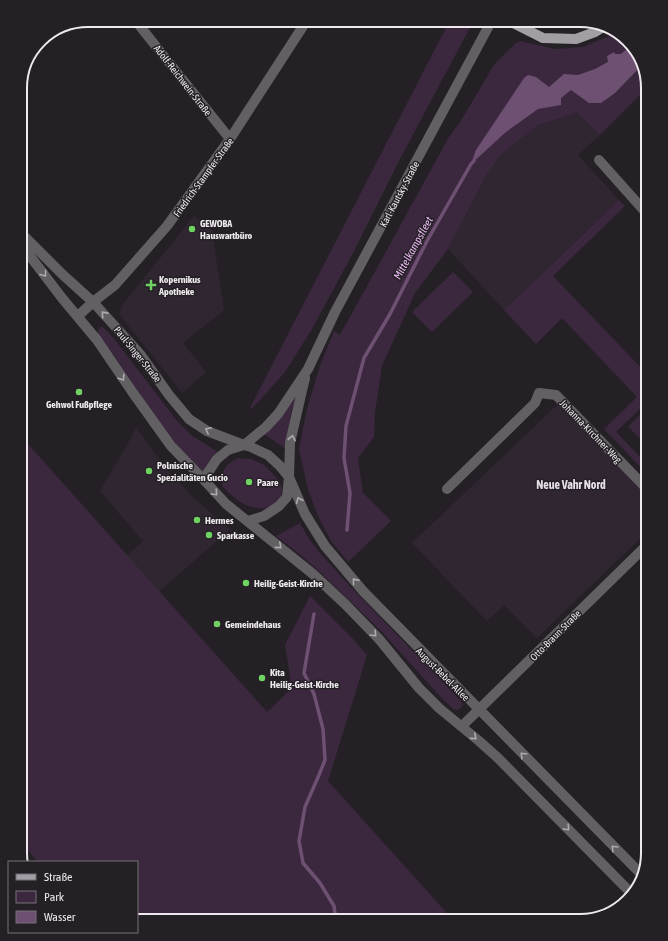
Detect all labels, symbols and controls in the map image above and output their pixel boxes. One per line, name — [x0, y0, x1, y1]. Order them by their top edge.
street label: Adolf-Reichwein-Straße — [152, 43, 214, 118]
street label: Friedrich-Stampfer-Straße — [171, 135, 236, 219]
street label: Karl-Kautsky-Straße — [378, 159, 422, 229]
water label: Mittelkampsfleet — [391, 214, 435, 281]
place label: GEWOBA Hauswartbüro — [200, 218, 253, 241]
marker: GEWOBA Hauswartbüro — [187, 224, 197, 234]
one-way arrow — [39, 270, 46, 277]
place label: Kopernikus Apotheke — [158, 274, 201, 297]
marker: Kopernikus Apotheke — [146, 280, 156, 290]
one-way arrow — [101, 311, 108, 318]
street label: Paul-Singer-Straße — [112, 324, 164, 385]
one-way arrow — [118, 374, 125, 381]
marker: Gehwol Fußpflege — [74, 387, 84, 397]
street label: Johanna-Kirchner-Weg — [558, 397, 624, 466]
place label: Gehwol Fußpflege — [46, 399, 112, 410]
one-way arrow — [205, 428, 212, 435]
one-way arrow — [287, 435, 295, 441]
place label: Polnische Spezialitäten Gucio — [157, 460, 228, 483]
marker: Polnische Spezialitäten Gucio — [144, 466, 154, 476]
marker: Paare — [244, 477, 254, 487]
place label: Paare — [257, 477, 279, 488]
district label: Neue Vahr Nord — [536, 478, 606, 492]
one-way arrow — [211, 488, 218, 496]
one-way arrow — [296, 497, 304, 504]
marker: Hermes — [192, 515, 202, 525]
place label: Hermes — [205, 515, 234, 526]
marker: Sparkasse — [204, 530, 214, 540]
place label: Sparkasse — [217, 530, 255, 541]
one-way arrow — [274, 541, 281, 548]
marker: Heilig-Geist-Kirche — [241, 578, 251, 588]
place label: Heilig-Geist-Kirche — [254, 578, 323, 589]
one-way arrow — [352, 579, 359, 586]
street label: Otto-Braun-Straße — [528, 608, 583, 663]
marker: Gemeindehaus — [212, 619, 222, 629]
place label: Gemeindehaus — [225, 619, 281, 630]
one-way arrow — [369, 629, 377, 637]
street label: August-Bebel-Allee — [414, 645, 472, 704]
place label: Kita Heilig-Geist-Kirche — [270, 667, 339, 690]
marker: Kita Heilig-Geist-Kirche — [257, 673, 267, 683]
one-way arrow — [470, 732, 477, 739]
one-way arrow — [521, 752, 528, 760]
one-way arrow — [562, 823, 570, 831]
one-way arrow — [612, 845, 619, 853]
legend — [8, 861, 138, 933]
text: Straße — [44, 870, 72, 884]
text: Park — [44, 890, 65, 904]
text: Wasser — [44, 910, 76, 924]

